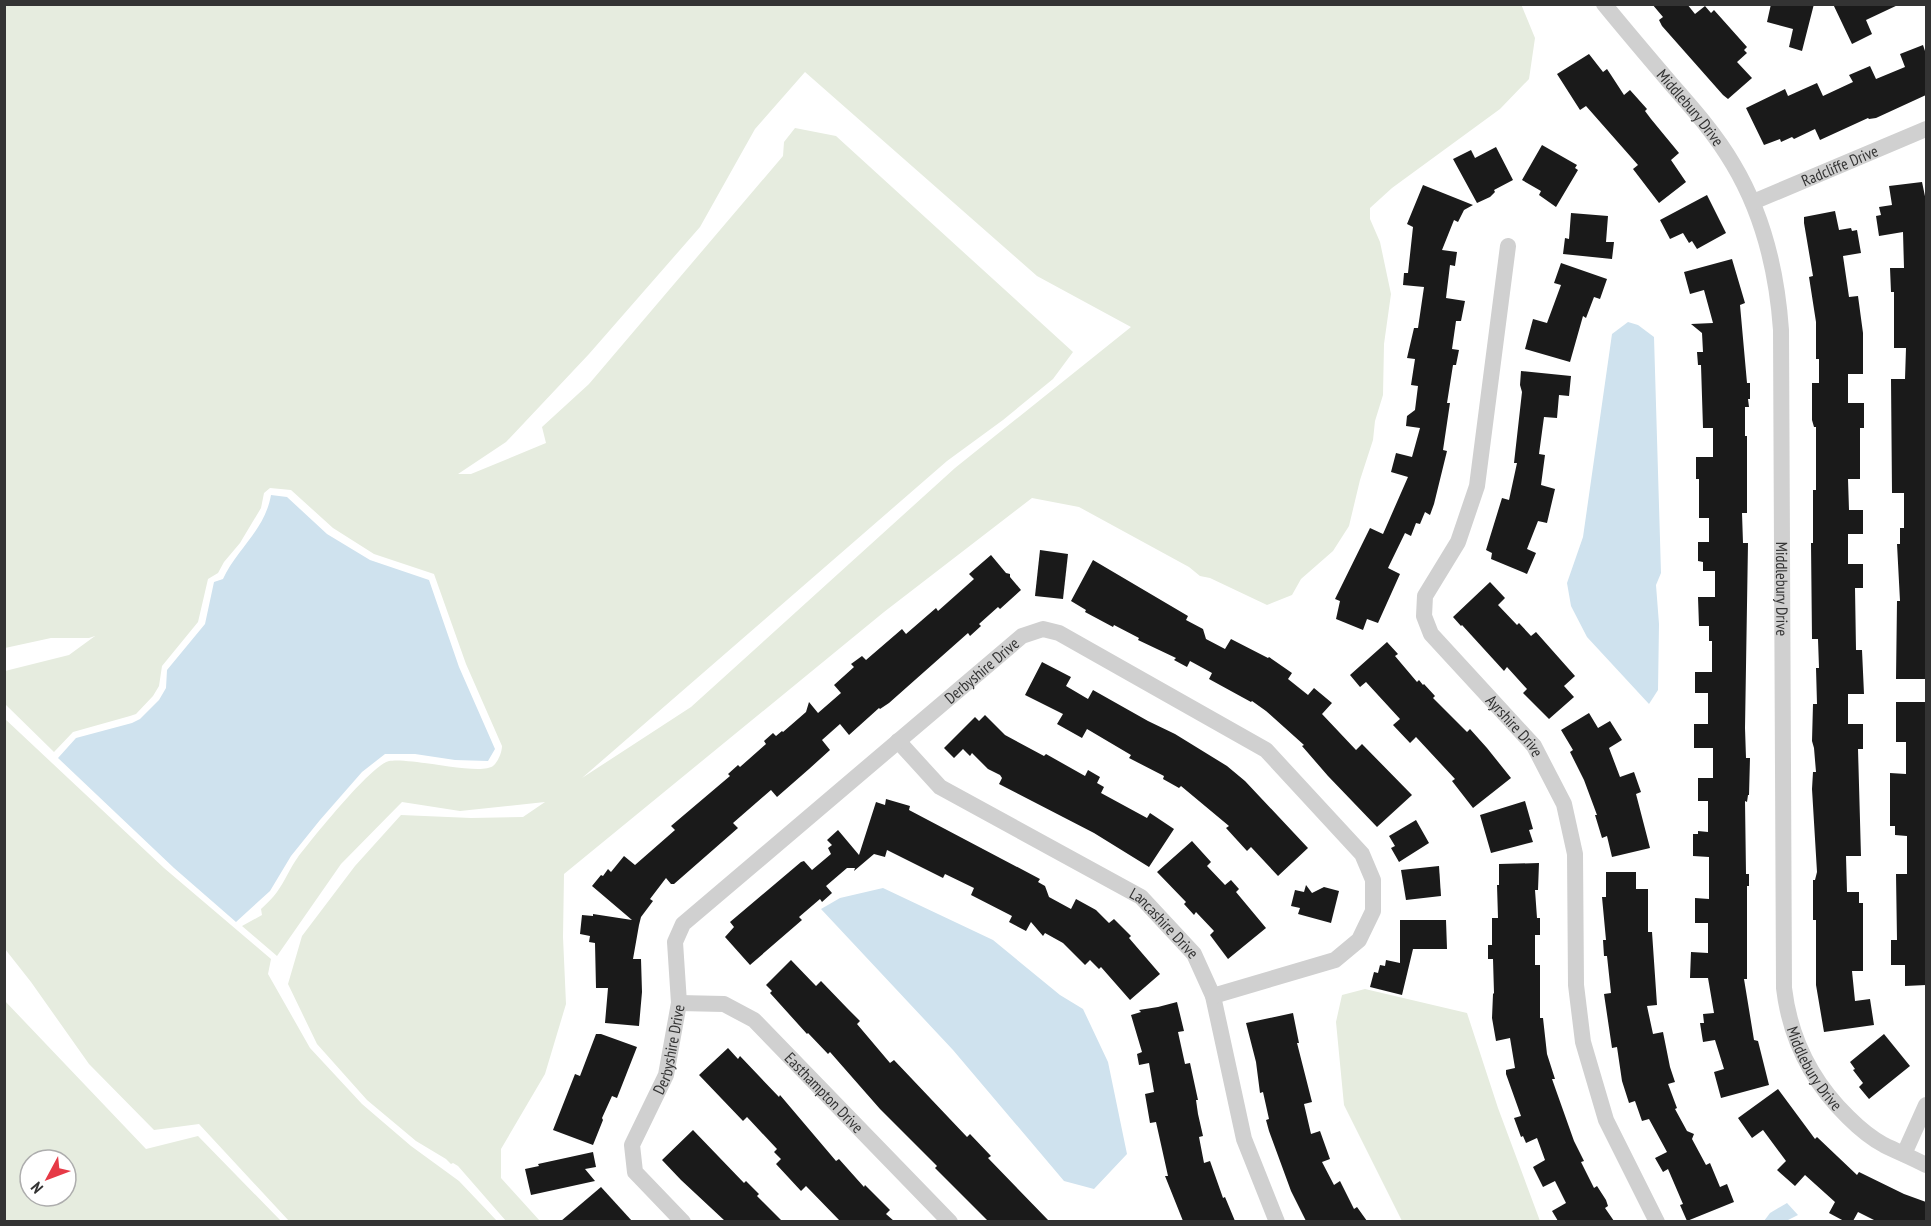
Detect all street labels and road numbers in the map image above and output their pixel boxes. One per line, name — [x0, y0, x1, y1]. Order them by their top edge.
street label: Middlebury Drive — [1653, 65, 1728, 150]
street label: Radcliffe Drive — [1798, 140, 1881, 190]
street label: Middlebury Drive — [1772, 542, 1792, 636]
street label: Derbyshire Drive — [940, 633, 1023, 708]
street label: Ayrshire Drive — [1482, 690, 1548, 760]
street label: Lancashire Drive — [1126, 883, 1203, 963]
street label: Derbyshire Drive — [648, 1003, 689, 1097]
street label: Middlebury Drive — [1783, 1024, 1847, 1114]
street label: Easthampton Drive — [781, 1048, 868, 1137]

